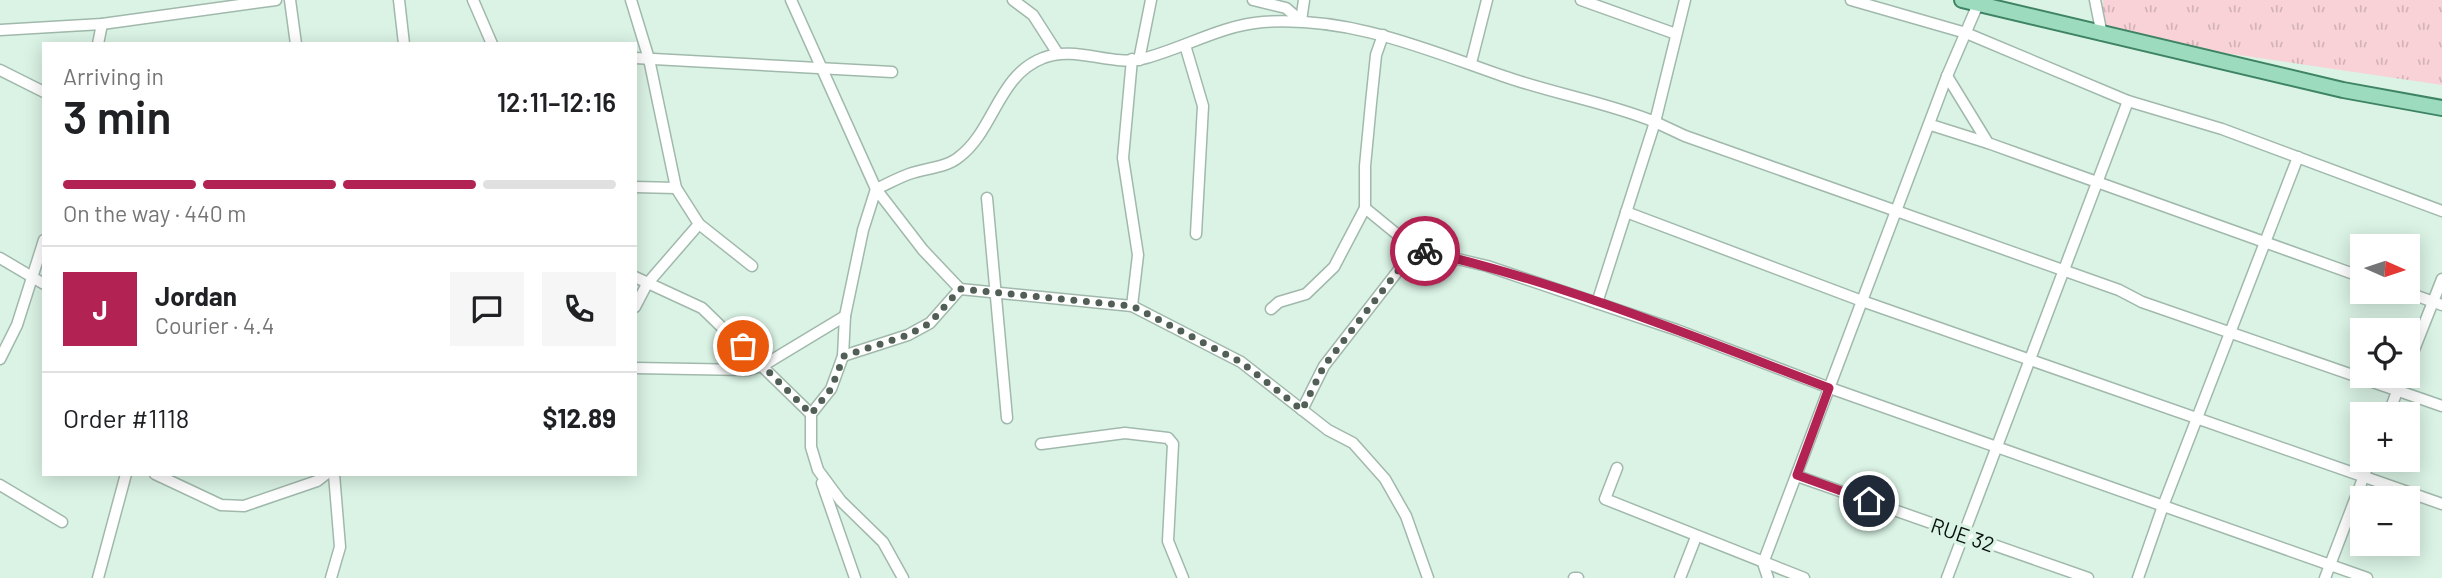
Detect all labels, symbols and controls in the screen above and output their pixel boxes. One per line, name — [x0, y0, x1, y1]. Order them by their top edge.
text: Arriving in — [63, 62, 164, 90]
text: 12:11–12:16 — [497, 86, 616, 117]
text: 3 min — [63, 88, 172, 143]
text: On the way · 440 m — [63, 199, 246, 227]
courier — [1390, 216, 1460, 286]
icon: bike — [1406, 232, 1444, 270]
north arrow — [2350, 234, 2420, 304]
map controls — [2350, 234, 2420, 556]
button: chat — [450, 272, 524, 346]
button: phone — [542, 272, 616, 346]
text: Jordan — [155, 280, 237, 311]
text: J — [92, 294, 108, 325]
text: Courier · 4.4 — [155, 311, 274, 339]
pin — [713, 316, 773, 376]
button: locate — [2350, 318, 2420, 388]
icon: bag — [724, 327, 762, 365]
text: Order #1118 — [63, 402, 189, 433]
text: $12.89 — [542, 402, 616, 433]
button: + — [2350, 402, 2420, 472]
pin — [1839, 471, 1899, 531]
icon: home — [1850, 482, 1888, 520]
button: − — [2350, 486, 2420, 556]
street label: RUE 32 — [1928, 512, 1998, 556]

